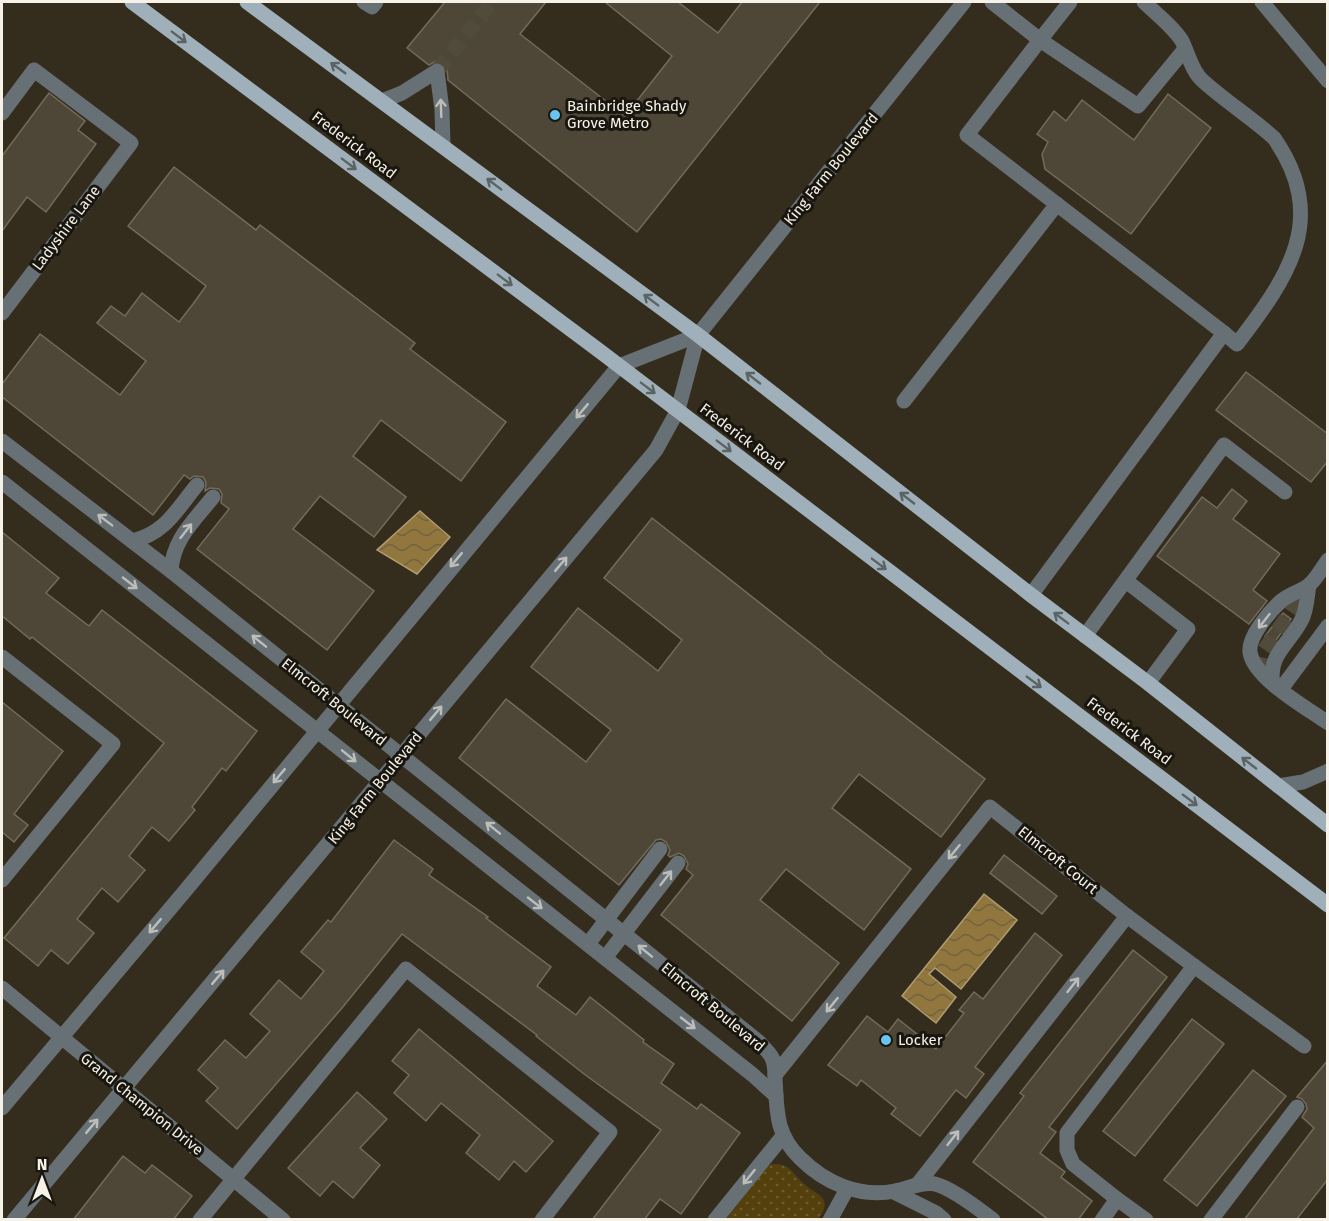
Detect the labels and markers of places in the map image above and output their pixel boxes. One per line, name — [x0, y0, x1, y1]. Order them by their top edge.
place label: Bainbridge Shady Grove Metro — [567, 97, 687, 132]
marker: Bainbridge Shady Grove Metro — [548, 108, 562, 122]
place label: Locker — [898, 1031, 943, 1049]
marker: Locker — [879, 1033, 893, 1047]

